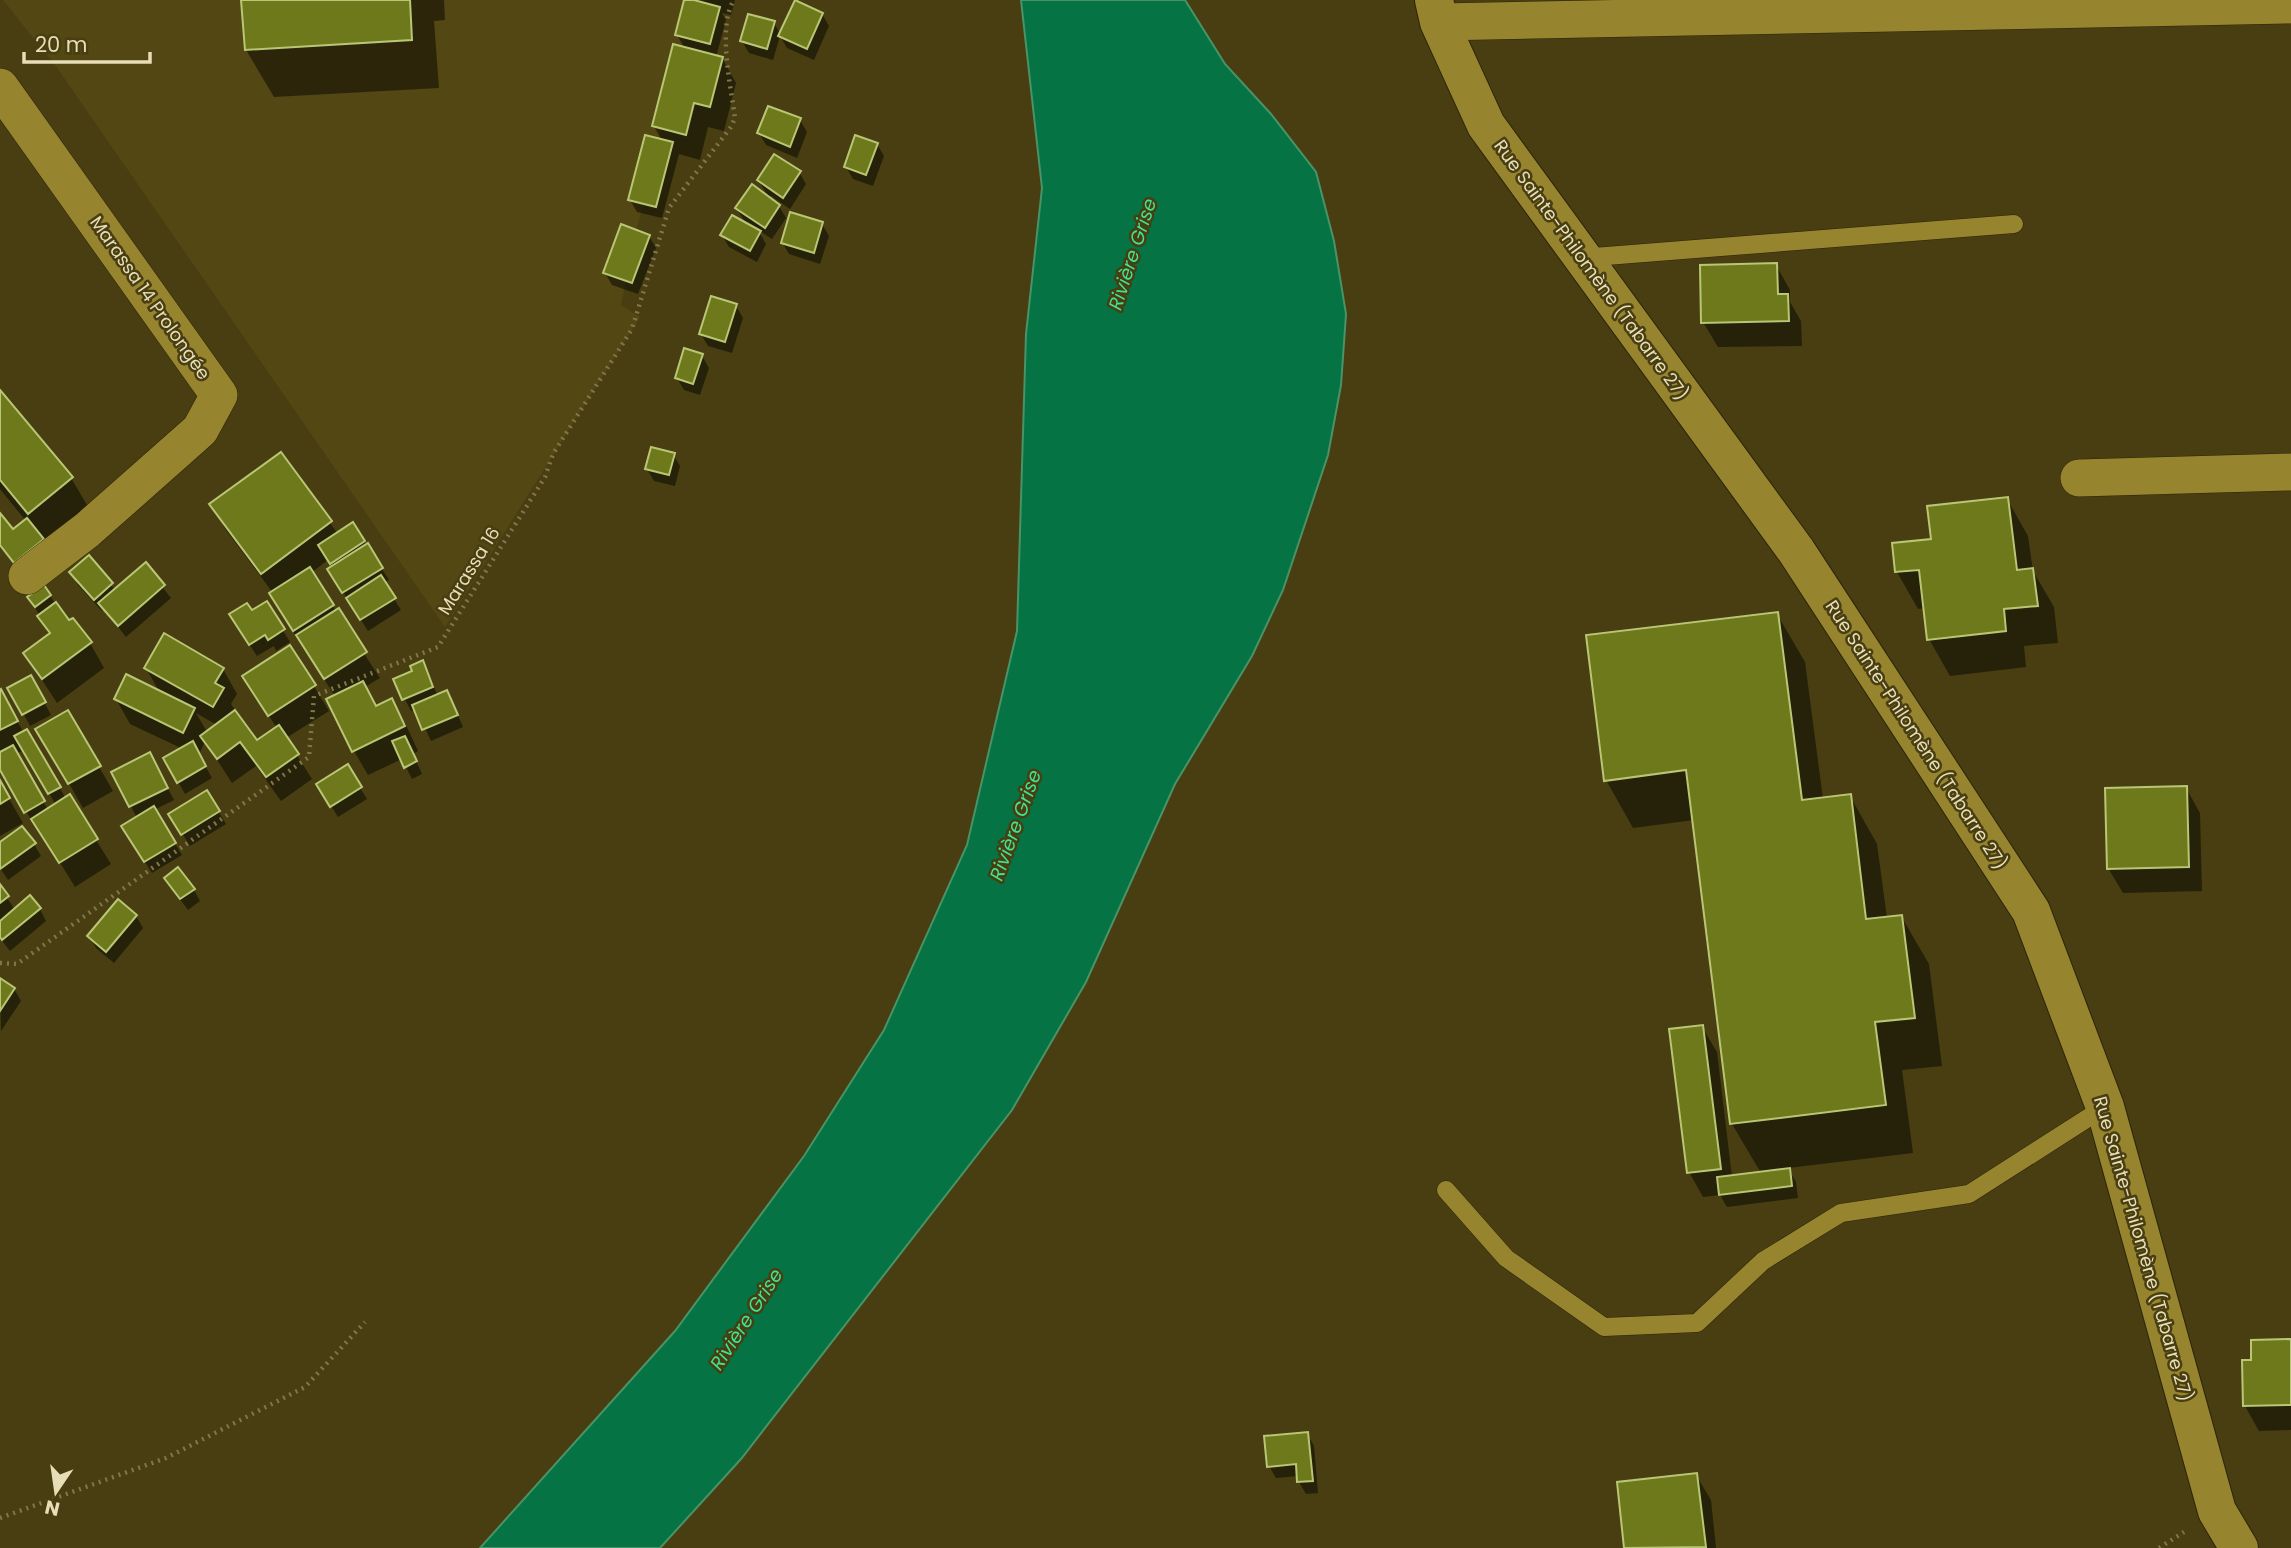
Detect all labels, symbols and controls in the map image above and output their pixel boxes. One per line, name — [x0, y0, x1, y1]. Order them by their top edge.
scale bar — [24, 21, 150, 65]
text: 20 m — [35, 30, 88, 59]
street label: Rue Sainte-Philomène (Tabarre 27) — [1488, 134, 1695, 405]
water label: Rivière Grise — [1102, 195, 1163, 314]
street label: Marassa 14 Prolongée — [84, 211, 217, 385]
street label: Marassa 16 — [432, 522, 506, 620]
street label: Rue Sainte-Philomène (Tabarre 27) — [1820, 595, 2013, 874]
water label: Rivière Grise — [983, 766, 1048, 884]
street label: Rue Sainte-Philomène (Tabarre 27) — [2088, 1093, 2199, 1404]
water label: Rivière Grise — [703, 1263, 789, 1375]
north arrow — [21, 1457, 91, 1527]
text: N — [42, 1493, 62, 1523]

